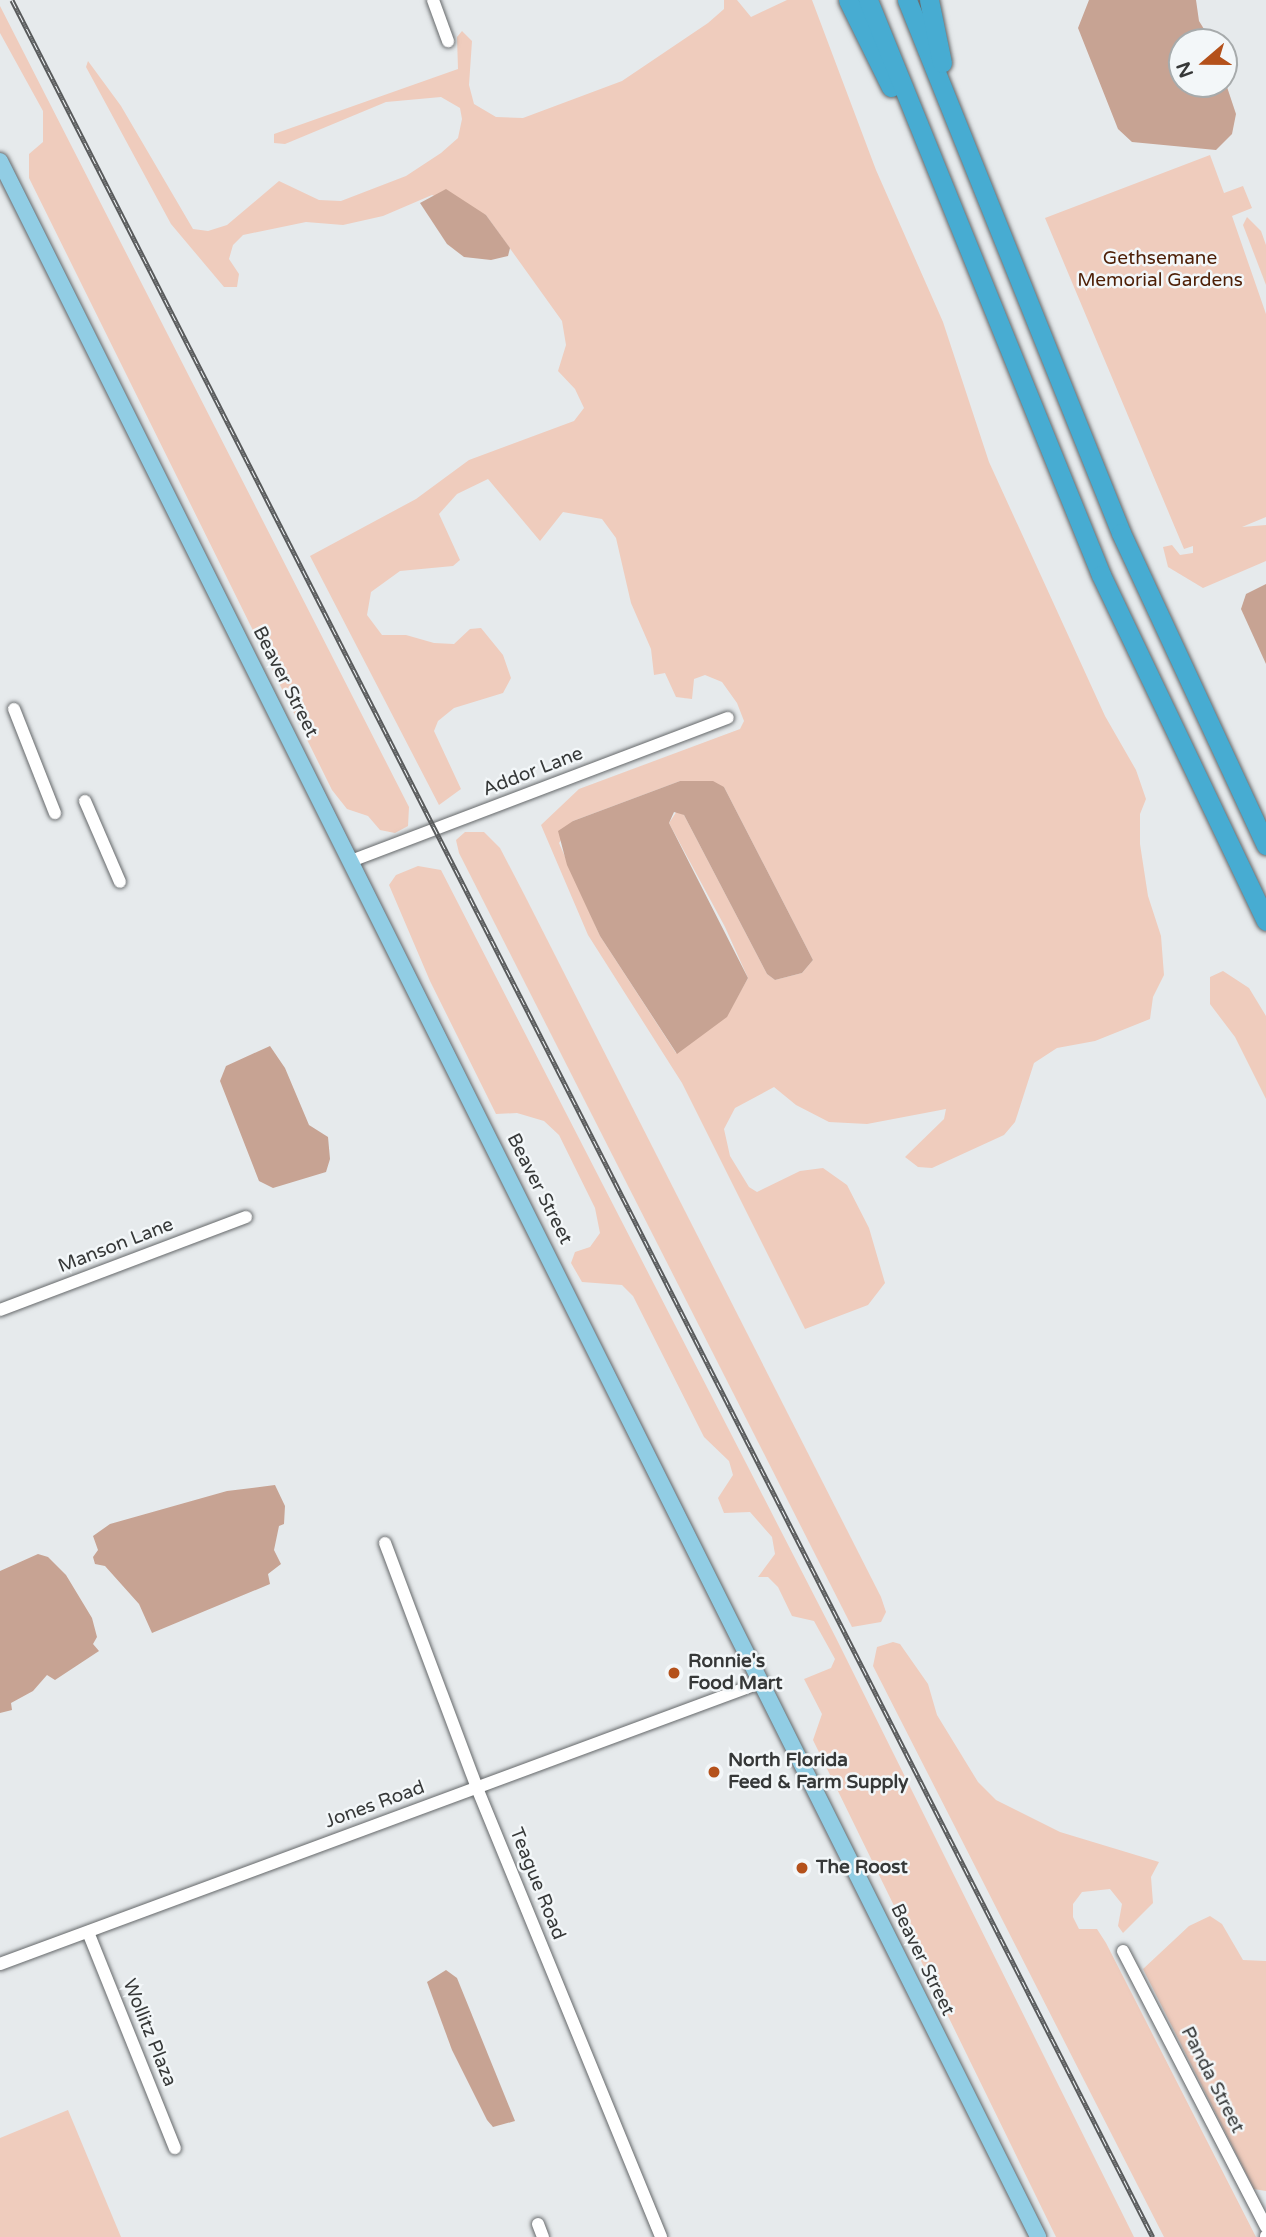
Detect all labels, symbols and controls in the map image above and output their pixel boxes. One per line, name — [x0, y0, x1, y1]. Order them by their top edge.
north arrow — [1168, 28, 1238, 98]
text: N — [1172, 59, 1198, 80]
park label: Gethsemane Memorial Gardens — [1077, 248, 1243, 292]
street label: Beaver Street — [247, 623, 323, 741]
street label: Addor Lane — [480, 742, 586, 802]
street label: Beaver Street — [501, 1130, 577, 1248]
street label: Manson Lane — [55, 1214, 177, 1278]
place label: Ronnie's Food Mart — [688, 1651, 782, 1695]
marker: Ronnie's Food Mart — [666, 1665, 682, 1681]
place label: North Florida Feed & Farm Supply — [728, 1750, 909, 1794]
marker: North Florida Feed & Farm Supply — [706, 1764, 722, 1780]
street label: Jones Road — [322, 1776, 428, 1834]
street label: Teague Road — [504, 1825, 570, 1943]
place label: The Roost — [816, 1857, 908, 1879]
marker: The Roost — [794, 1860, 810, 1876]
street label: Beaver Street — [885, 1900, 959, 2020]
street label: Wollitz Plaza — [117, 1976, 181, 2090]
street label: Panda Street — [1175, 2023, 1249, 2137]

